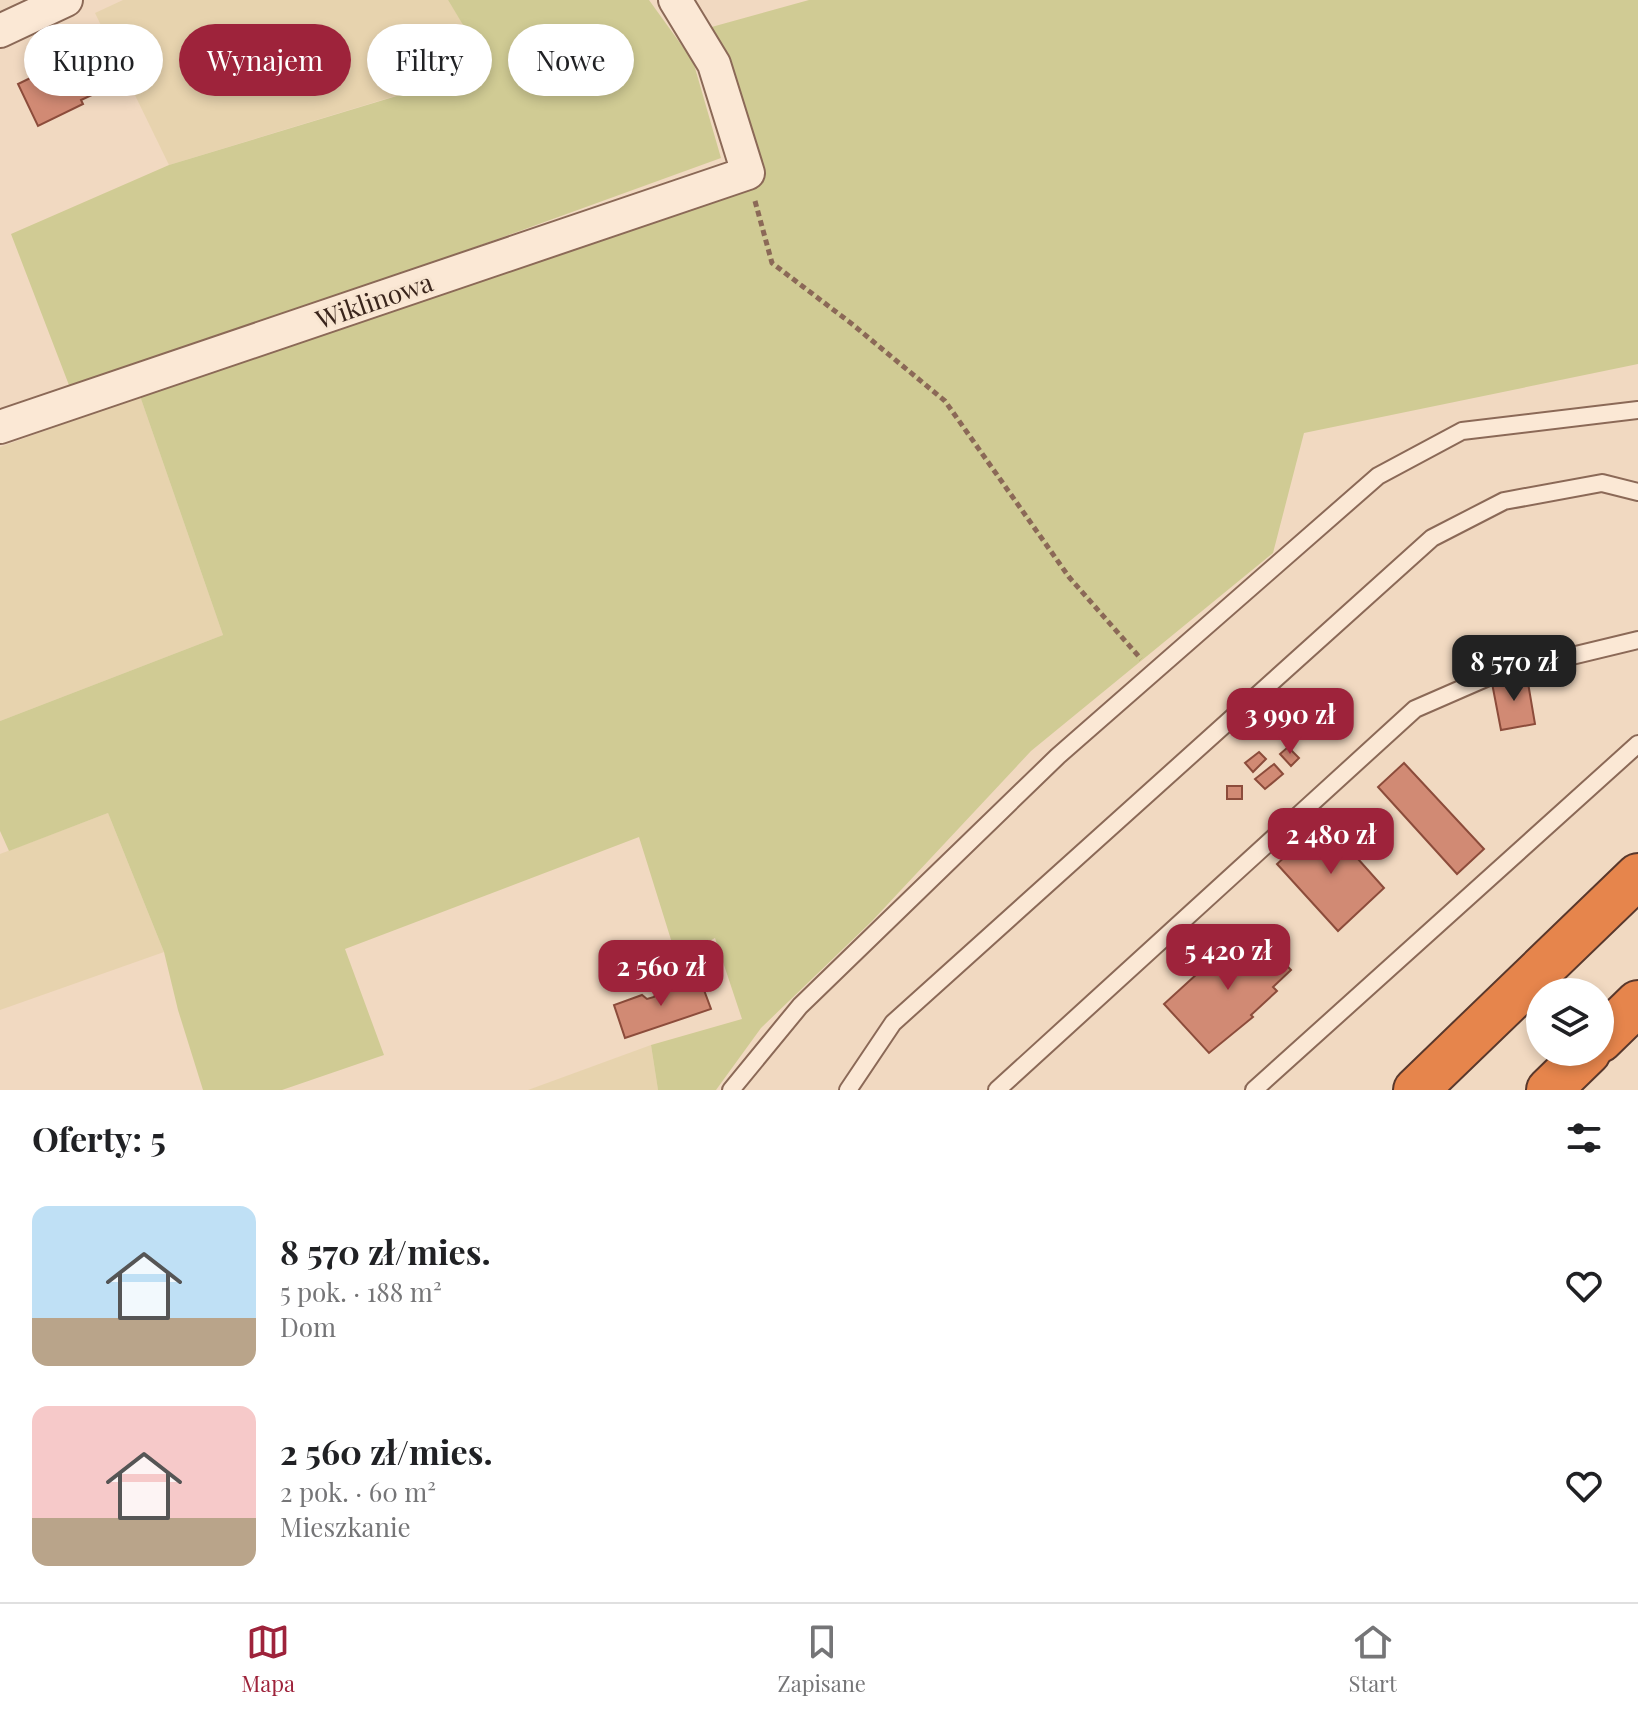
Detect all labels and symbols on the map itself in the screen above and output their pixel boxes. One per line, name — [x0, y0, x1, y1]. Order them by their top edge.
street label: Wiklinowa — [310, 264, 437, 337]
pin: 8 570 zł — [1431, 635, 1597, 703]
pin: 3 990 zł — [1207, 688, 1373, 756]
pin: 2 480 zł — [1248, 808, 1414, 876]
pin: 5 420 zł — [1145, 924, 1311, 992]
pin: 2 560 zł — [578, 940, 744, 1008]

